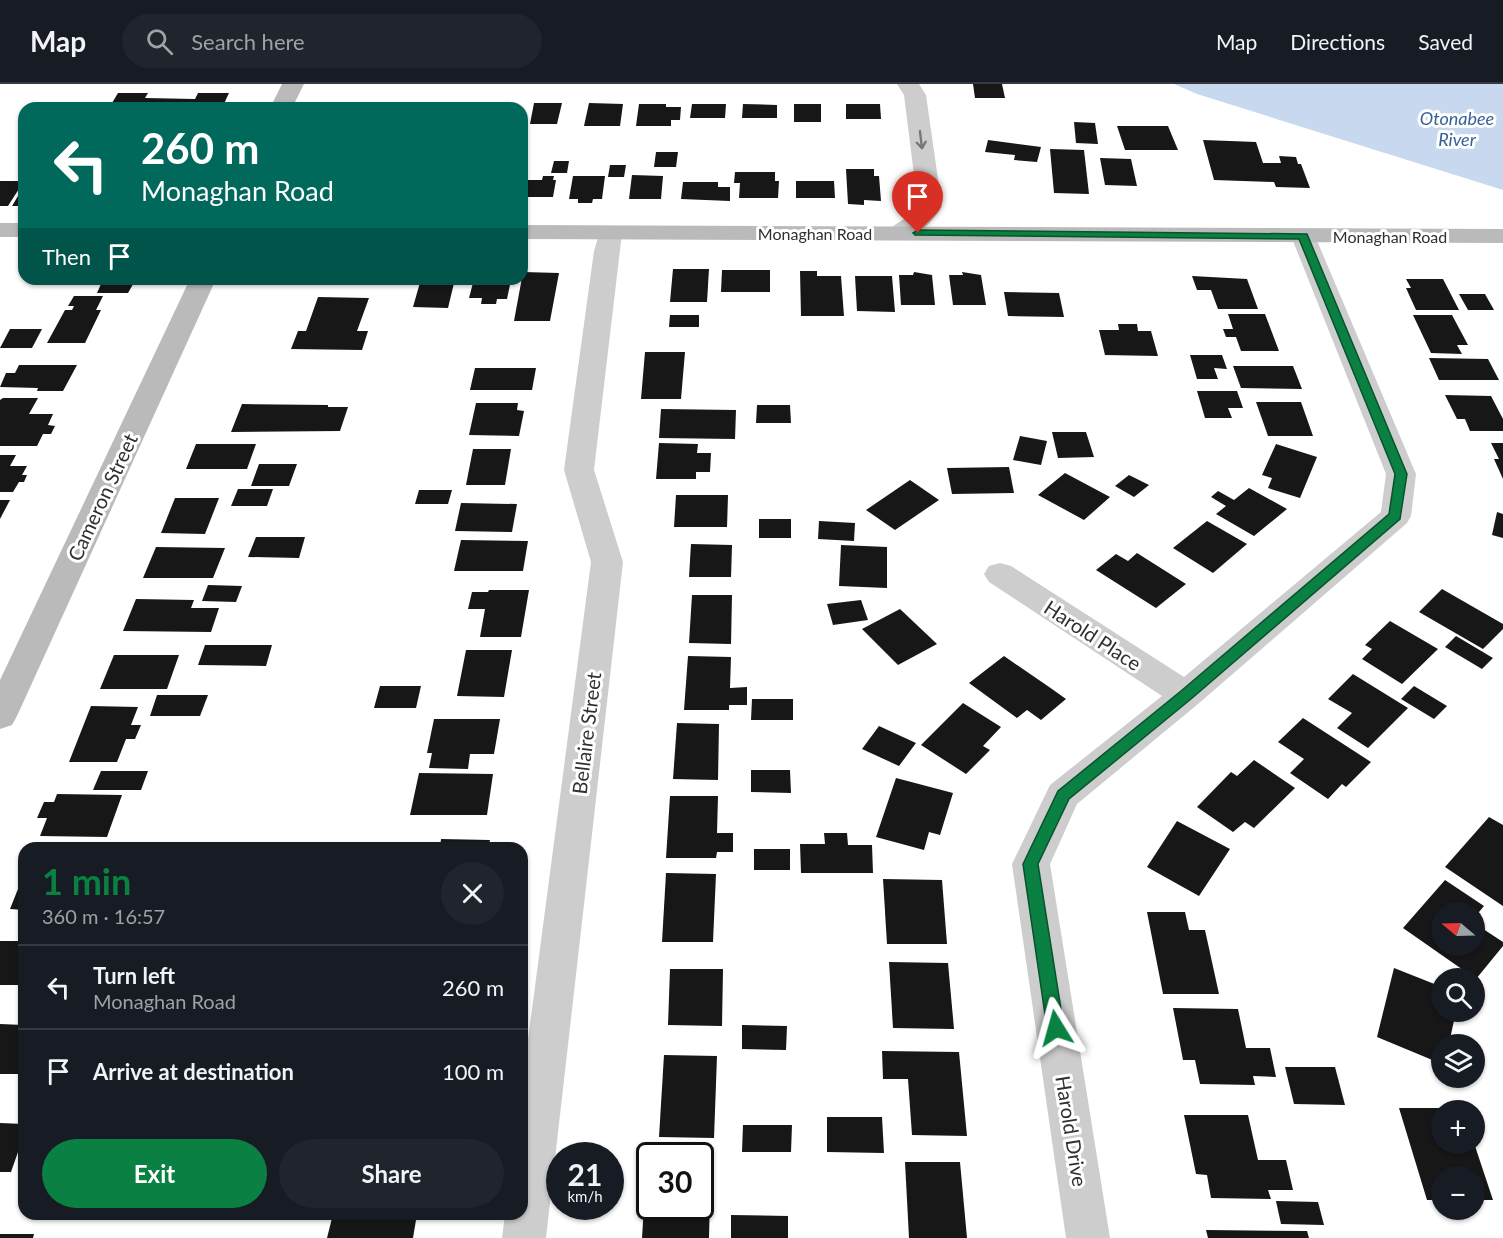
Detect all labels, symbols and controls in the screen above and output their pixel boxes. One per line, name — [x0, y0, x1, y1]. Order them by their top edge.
search box — [122, 14, 542, 68]
text: Map — [30, 24, 86, 58]
icon: search — [143, 25, 176, 58]
text: Search here — [191, 28, 305, 55]
text: Map — [1216, 29, 1257, 54]
text: Directions — [1290, 29, 1385, 54]
text: Saved — [1418, 29, 1473, 54]
water label: Otonabee River — [1420, 107, 1494, 150]
text: 260 m — [141, 123, 259, 173]
icon: left — [42, 126, 120, 204]
one-way arrow — [916, 130, 927, 149]
pin — [892, 171, 943, 233]
text: Monaghan Road — [141, 174, 334, 207]
icon: arrive — [901, 180, 934, 213]
street label: Monaghan Road — [758, 224, 872, 243]
street label: Monaghan Road — [1333, 227, 1447, 246]
icon: arrive — [103, 240, 136, 273]
text: Then — [42, 243, 91, 270]
street label: Cameron Street — [62, 430, 142, 564]
street label: Harold Place — [1040, 595, 1146, 675]
street label: Bellaire Street — [567, 671, 605, 795]
text: 1 min — [42, 859, 131, 903]
button: close — [441, 862, 504, 925]
north arrow — [1431, 902, 1485, 956]
map controls — [1431, 902, 1485, 1220]
text: 360 m · 16:57 — [42, 904, 165, 928]
text: Turn left — [93, 962, 175, 989]
button: search — [1431, 968, 1485, 1022]
icon: left — [42, 971, 75, 1004]
text: 260 m — [442, 974, 504, 1001]
text: Monaghan Road — [93, 989, 236, 1013]
position arrow — [1024, 996, 1088, 1060]
button: layers — [1431, 1034, 1485, 1088]
icon: arrive — [42, 1055, 75, 1088]
text: Arrive at destination — [93, 1058, 294, 1085]
text: 100 m — [442, 1058, 504, 1085]
street label: Harold Drive — [1051, 1074, 1093, 1188]
button: + — [1431, 1100, 1485, 1154]
button: Exit — [42, 1139, 267, 1208]
button: Share — [279, 1139, 504, 1208]
speed limit sign: 30 — [636, 1142, 714, 1220]
text: 21 — [568, 1156, 602, 1192]
button: − — [1431, 1166, 1485, 1220]
text: km/h — [567, 1187, 603, 1205]

